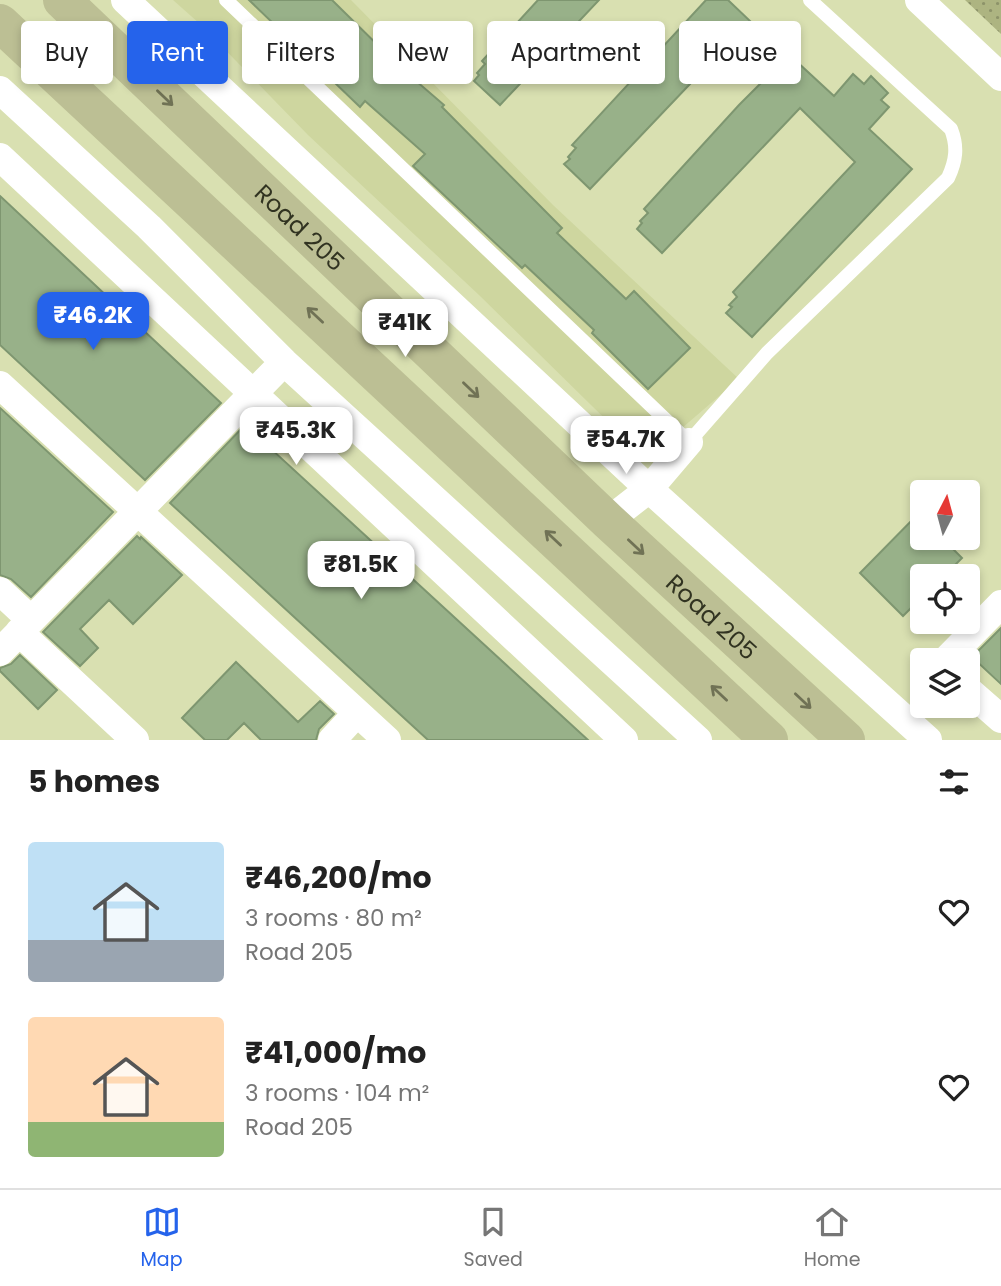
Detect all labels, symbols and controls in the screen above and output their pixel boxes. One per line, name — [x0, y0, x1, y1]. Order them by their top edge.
chip: Buy — [21, 21, 113, 84]
chip: Rent — [127, 21, 228, 84]
chip: Filters — [242, 21, 359, 84]
chip: New — [373, 21, 473, 84]
chip: Apartment — [487, 21, 665, 84]
chip: House — [679, 21, 801, 84]
one-way arrow — [156, 89, 173, 106]
street label: Road 205 — [248, 176, 352, 278]
pin: ₹46.2K — [36, 292, 150, 352]
text: ₹46.2K — [53, 299, 133, 331]
pin: ₹41K — [364, 300, 446, 359]
text: ₹41K — [378, 306, 432, 338]
one-way arrow — [307, 307, 324, 324]
one-way arrow — [462, 382, 479, 399]
pin: ₹45.3K — [239, 407, 353, 467]
text: ₹45.3K — [256, 414, 336, 446]
pin: ₹54.7K — [569, 416, 683, 476]
text: ₹54.7K — [586, 423, 666, 455]
north arrow — [910, 480, 980, 550]
map controls — [910, 480, 980, 718]
one-way arrow — [545, 529, 562, 546]
one-way arrow — [627, 539, 645, 555]
pin: ₹81.5K — [304, 542, 418, 601]
text: ₹81.5K — [324, 548, 398, 580]
button: locate — [910, 564, 980, 634]
street label: Road 205 — [659, 566, 765, 667]
button: layers — [910, 648, 980, 718]
one-way arrow — [711, 685, 728, 702]
one-way arrow — [794, 693, 812, 709]
text: 5 homes — [28, 760, 160, 803]
icon: filters — [935, 763, 973, 801]
text: ₹46,200/mo — [245, 856, 432, 899]
icon: home — [84, 870, 168, 954]
icon: heart — [935, 893, 973, 931]
text: 3 rooms · 80 m² — [245, 902, 422, 934]
text: Road 205 — [245, 936, 353, 968]
text: ₹41,000/mo — [245, 1031, 426, 1074]
icon: home — [84, 1045, 168, 1129]
icon: heart — [935, 1068, 973, 1106]
text: 3 rooms · 104 m² — [245, 1077, 429, 1109]
text: Road 205 — [245, 1111, 353, 1143]
tab: Map — [140, 1203, 183, 1274]
tab: Saved — [464, 1203, 523, 1274]
tab: Home — [804, 1203, 860, 1274]

